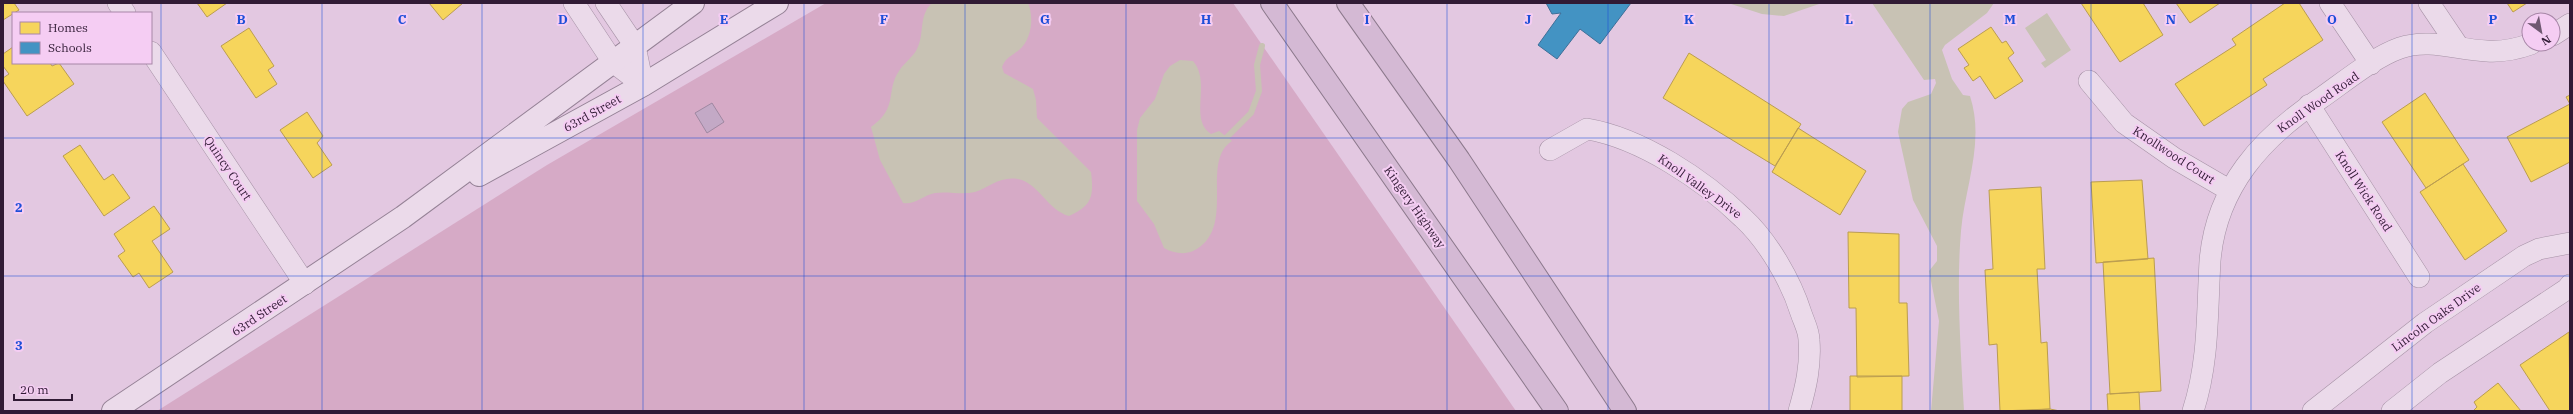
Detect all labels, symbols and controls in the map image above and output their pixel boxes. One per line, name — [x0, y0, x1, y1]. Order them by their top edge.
text: B — [236, 11, 246, 28]
text: C — [398, 11, 407, 28]
text: D — [558, 11, 568, 28]
text: E — [720, 11, 728, 28]
text: F — [880, 11, 888, 28]
text: G — [1040, 11, 1050, 28]
text: H — [1201, 11, 1212, 28]
text: I — [1365, 11, 1370, 28]
text: J — [1525, 11, 1532, 28]
text: K — [1684, 11, 1694, 28]
text: L — [1845, 11, 1853, 28]
text: M — [2004, 11, 2016, 28]
text: N — [2166, 11, 2176, 28]
text: O — [2327, 11, 2337, 28]
text: P — [2489, 11, 2498, 28]
legend — [12, 12, 152, 64]
north arrow — [2521, 12, 2561, 52]
text: Homes — [48, 20, 88, 35]
text: N — [2539, 32, 2554, 49]
text: Schools — [48, 40, 92, 55]
street label: Knoll Wood Road — [2274, 68, 2362, 136]
street label: 63rd Street — [561, 91, 623, 135]
street label: Knollwood Court — [2130, 123, 2218, 187]
street label: Quincy Court — [201, 133, 255, 203]
street label: Knoll Wick Road — [2332, 148, 2396, 234]
street label: Knoll Valley Drive — [1655, 151, 1745, 221]
street label: Kingery Highway — [1381, 163, 1449, 251]
text: 2 — [15, 199, 23, 216]
street label: Lincoln Oaks Drive — [2388, 280, 2484, 354]
street label: 63rd Street — [228, 291, 290, 339]
text: 3 — [15, 337, 23, 354]
scale bar — [14, 376, 72, 402]
text: 20 m — [20, 382, 49, 397]

